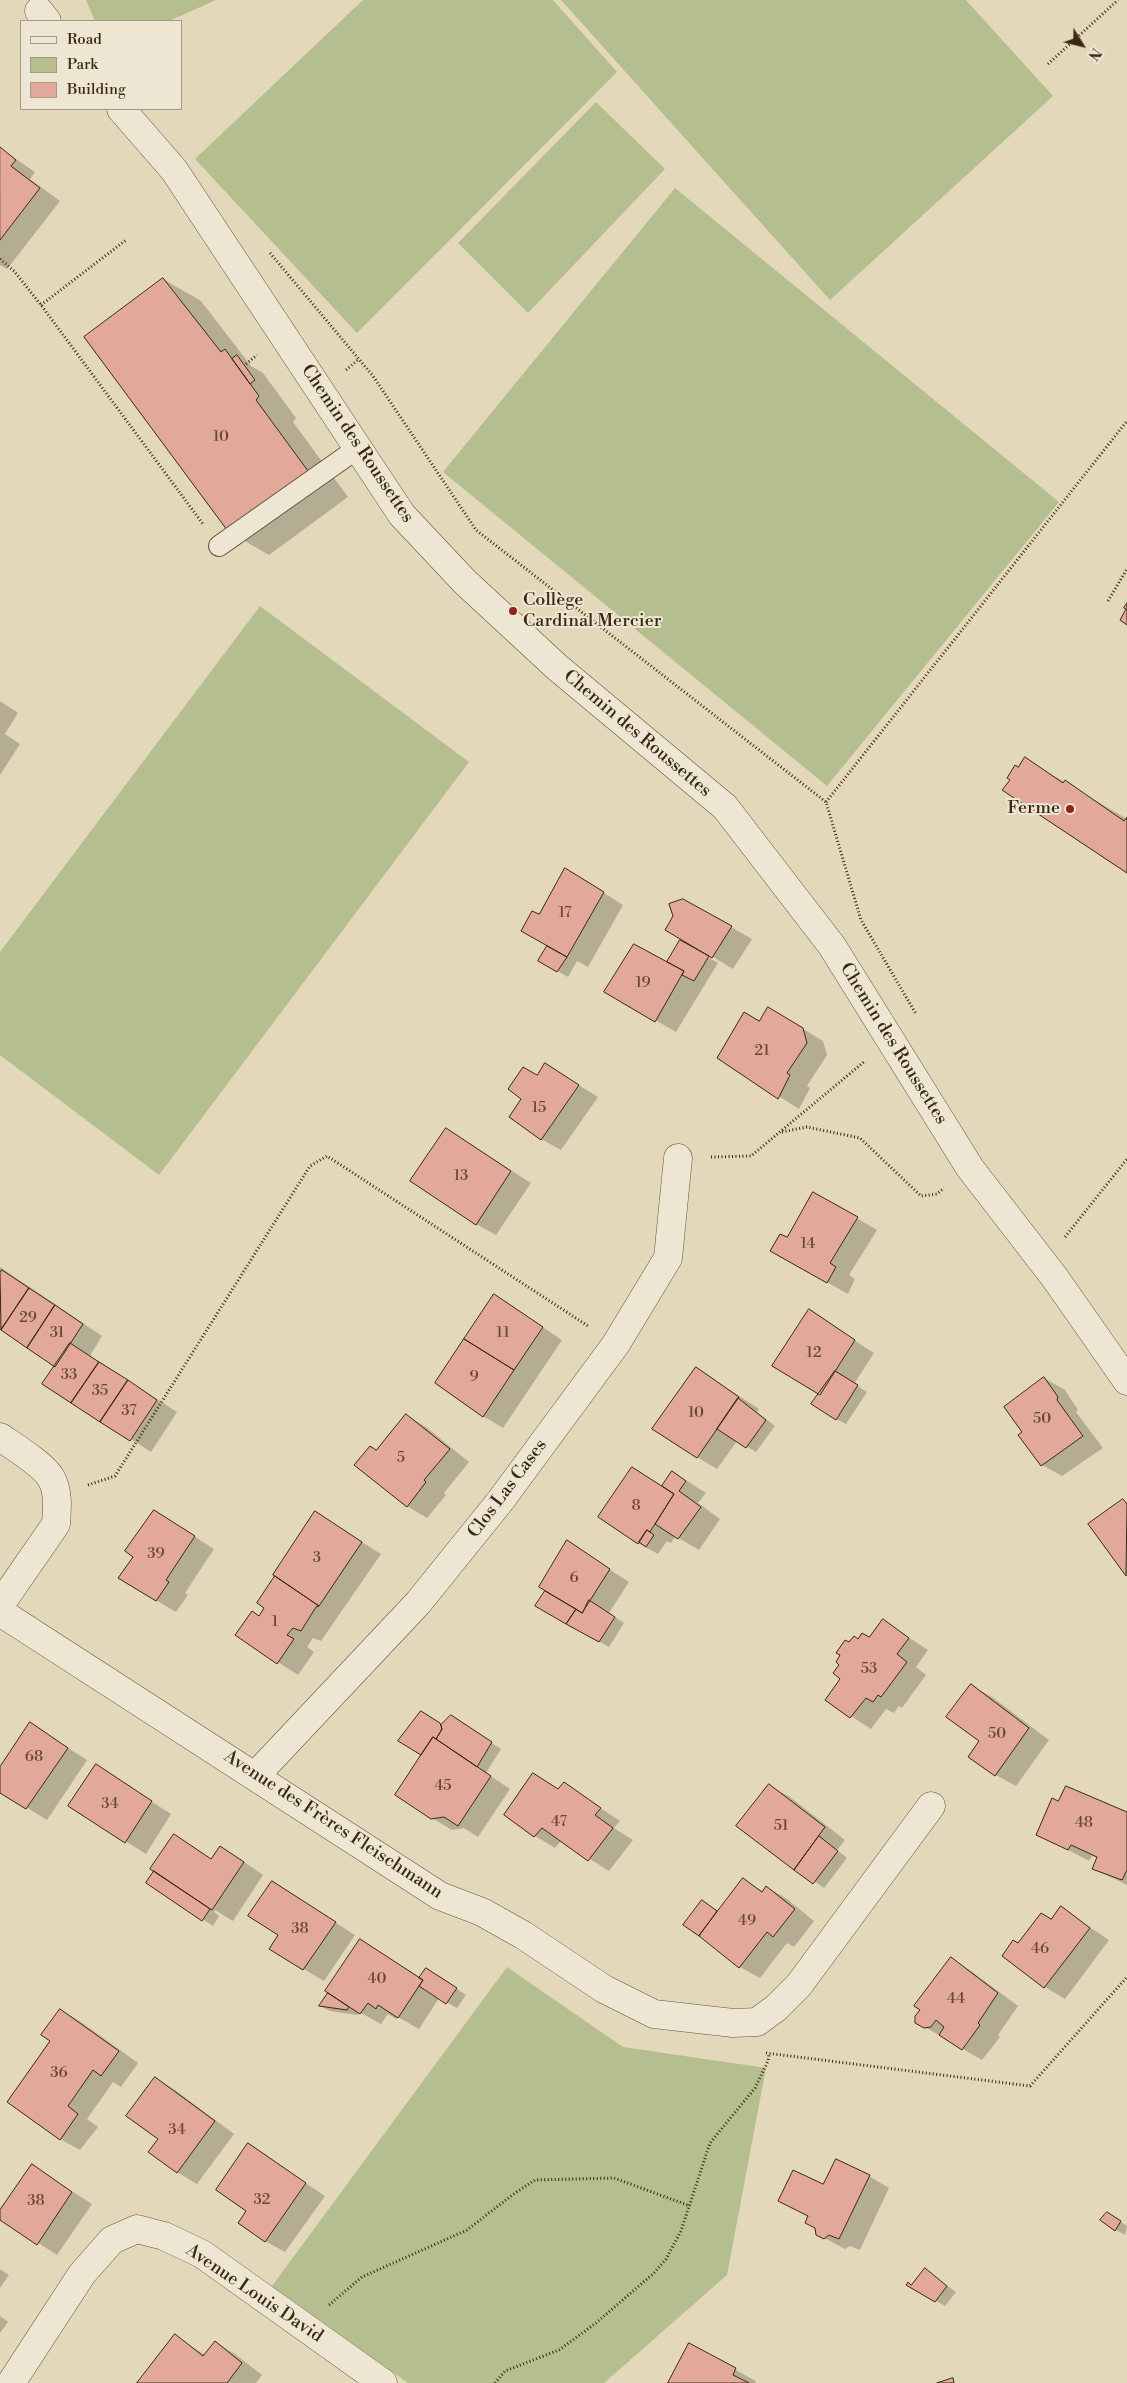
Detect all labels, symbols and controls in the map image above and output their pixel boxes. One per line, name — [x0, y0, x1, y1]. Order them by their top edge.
legend — [20, 20, 182, 110]
north arrow — [1057, 20, 1107, 70]
text: Road — [67, 30, 102, 49]
text: N — [1084, 44, 1105, 64]
text: Park — [67, 55, 98, 74]
text: Building — [67, 80, 126, 99]
street label: Chemin des Roussettes — [296, 361, 418, 527]
house number: 10 — [213, 428, 229, 446]
place label: Collège Cardinal Mercier — [523, 590, 662, 632]
marker: Collège Cardinal Mercier — [507, 605, 519, 617]
street label: Chemin des Roussettes — [559, 666, 715, 802]
place label: Ferme — [1007, 798, 1060, 820]
marker: Ferme — [1064, 803, 1076, 815]
house number: 17 — [558, 904, 572, 922]
street label: Chemin des Roussettes — [834, 959, 952, 1129]
house number: 19 — [635, 974, 651, 992]
house number: 21 — [754, 1042, 770, 1060]
house number: 15 — [532, 1099, 546, 1117]
house number: 13 — [454, 1167, 468, 1185]
house number: 14 — [801, 1235, 815, 1253]
house number: 29 — [19, 1309, 37, 1327]
house number: 31 — [50, 1324, 64, 1342]
house number: 11 — [496, 1324, 510, 1342]
house number: 12 — [806, 1344, 822, 1362]
house number: 33 — [61, 1366, 77, 1384]
house number: 9 — [469, 1368, 479, 1386]
house number: 35 — [92, 1382, 108, 1400]
house number: 37 — [121, 1402, 137, 1420]
house number: 10 — [688, 1404, 704, 1422]
house number: 50 — [1033, 1410, 1051, 1428]
street label: Clos Las Cases — [464, 1435, 552, 1543]
house number: 5 — [397, 1449, 405, 1467]
house number: 8 — [631, 1497, 641, 1515]
house number: 39 — [147, 1545, 165, 1563]
house number: 3 — [313, 1549, 321, 1567]
house number: 6 — [569, 1569, 579, 1587]
house number: 1 — [272, 1613, 278, 1631]
house number: 53 — [861, 1660, 877, 1678]
house number: 50 — [988, 1725, 1006, 1743]
street label: Avenue des Frères Fleischmann — [219, 1746, 447, 1904]
house number: 68 — [25, 1748, 43, 1766]
house number: 45 — [434, 1777, 452, 1795]
house number: 34 — [101, 1795, 119, 1813]
house number: 47 — [551, 1813, 567, 1831]
house number: 48 — [1075, 1814, 1093, 1832]
house number: 51 — [774, 1817, 788, 1835]
house number: 49 — [738, 1912, 756, 1930]
house number: 38 — [291, 1920, 309, 1938]
house number: 46 — [1031, 1940, 1049, 1958]
house number: 40 — [368, 1970, 386, 1988]
house number: 44 — [947, 1990, 965, 2008]
house number: 36 — [50, 2064, 68, 2082]
house number: 34 — [168, 2121, 186, 2139]
house number: 32 — [254, 2191, 270, 2209]
house number: 38 — [27, 2192, 45, 2210]
street label: Avenue Louis David — [181, 2240, 327, 2348]

